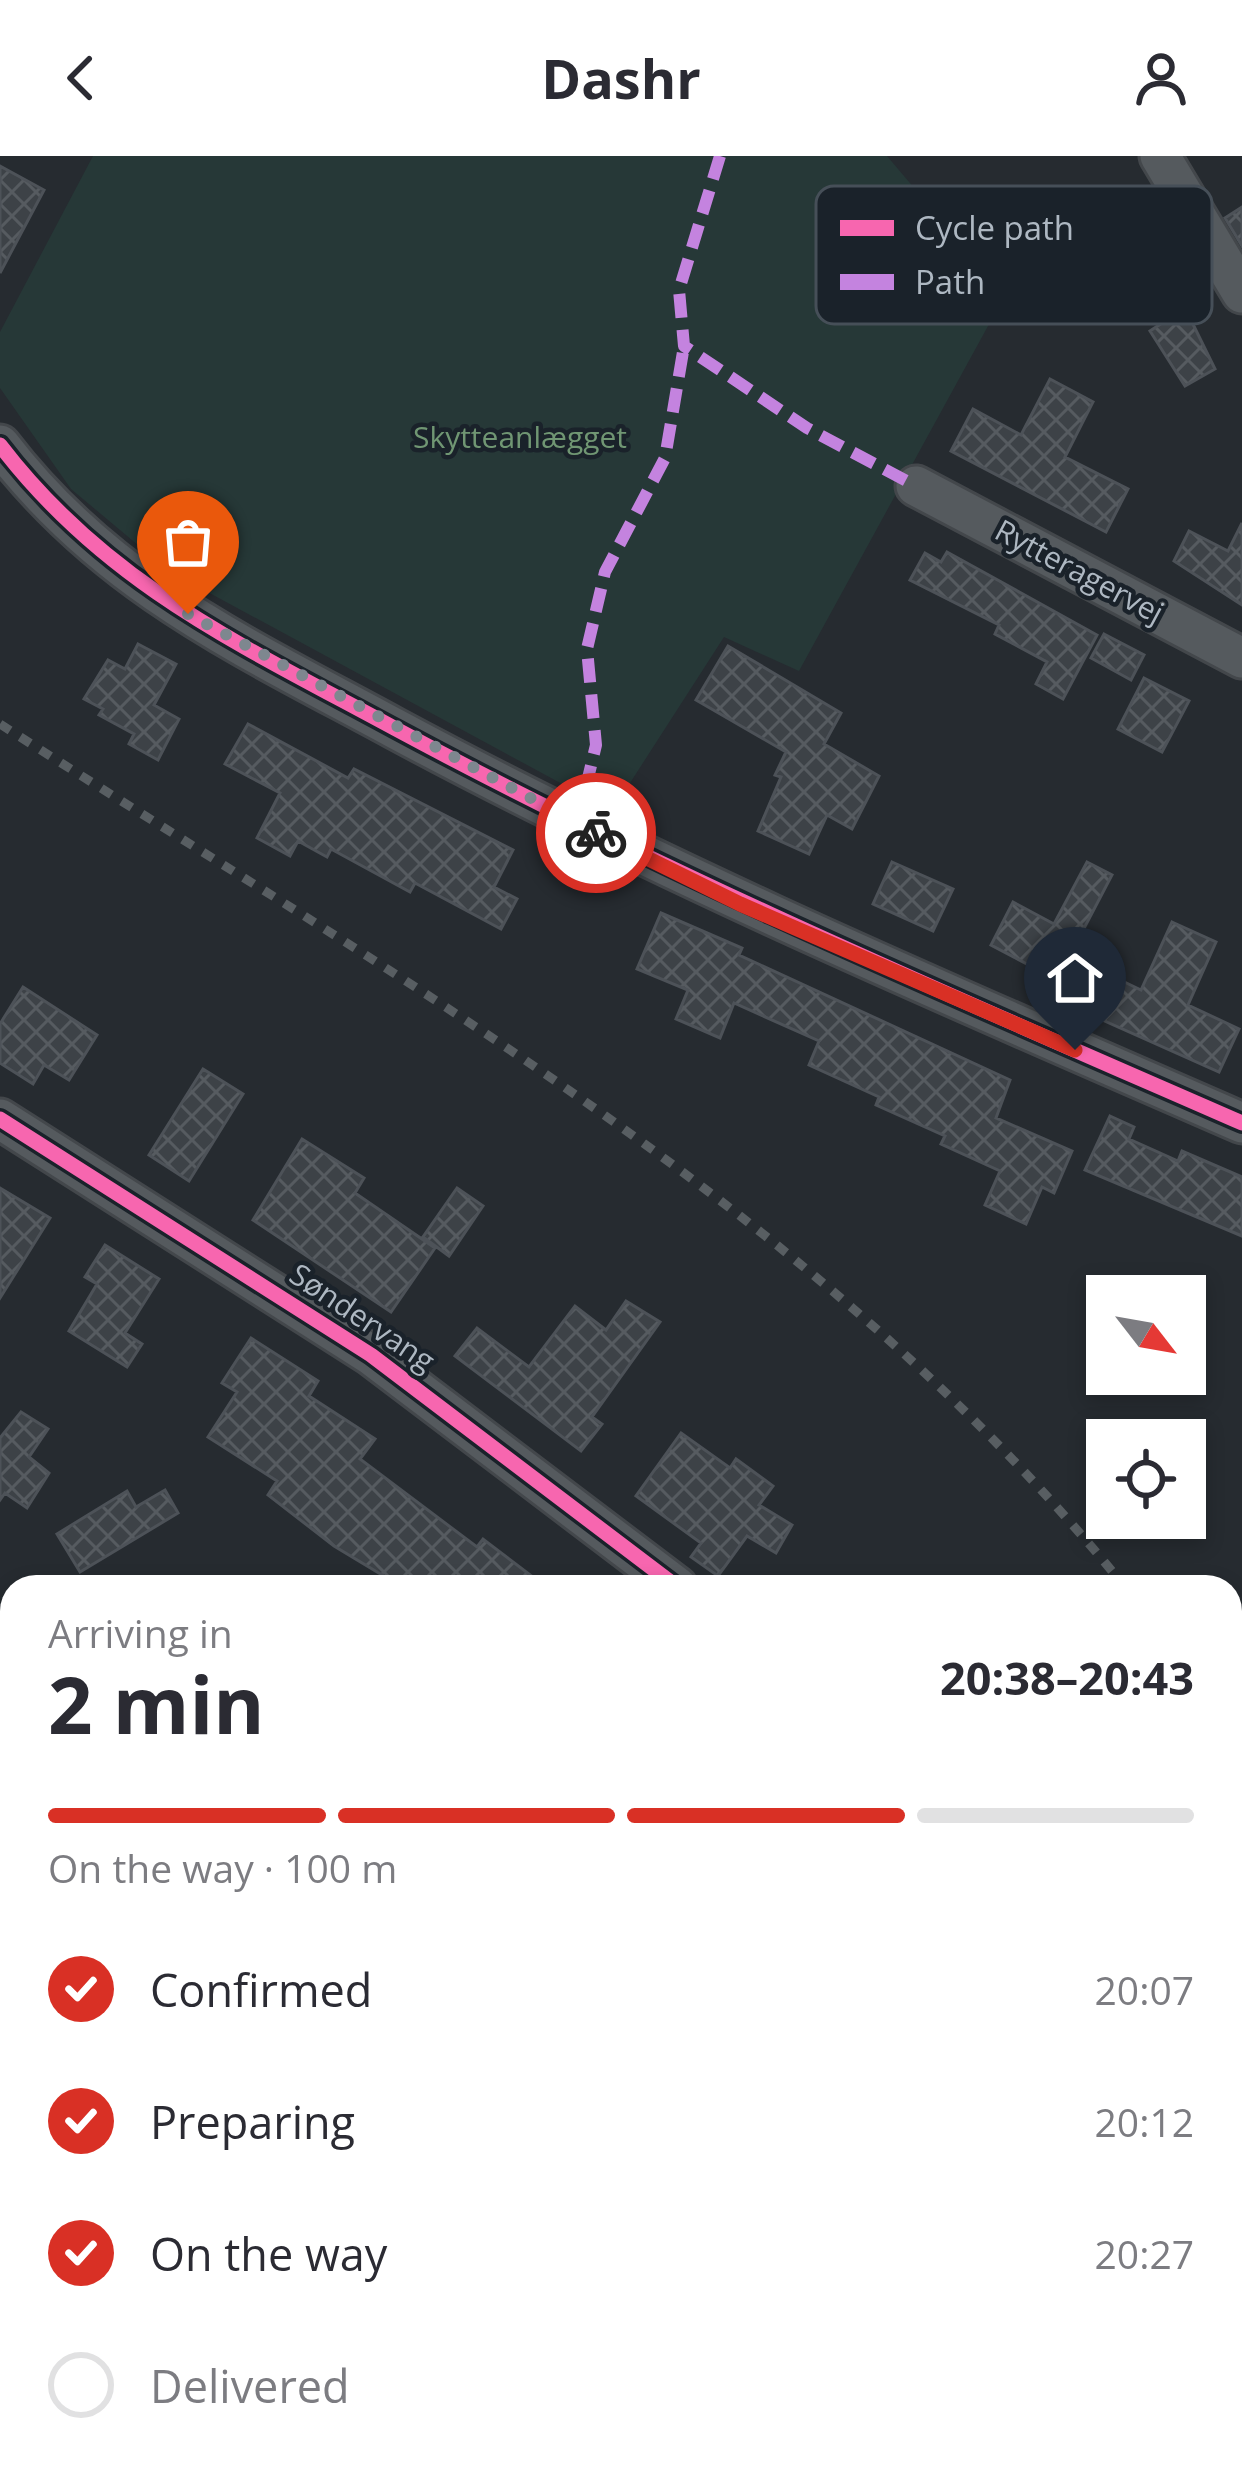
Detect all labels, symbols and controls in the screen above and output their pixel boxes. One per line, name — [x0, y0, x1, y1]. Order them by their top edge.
text: Dashr — [541, 41, 701, 115]
icon: back — [48, 45, 114, 111]
icon: person — [1128, 45, 1194, 111]
legend — [816, 186, 1212, 324]
text: Cycle path — [915, 205, 1074, 250]
text: Path — [915, 259, 985, 304]
park label: Skytteanlægget — [413, 416, 627, 457]
pin — [137, 491, 239, 614]
icon: bag — [155, 509, 221, 575]
street label: Rytteragervej — [988, 509, 1171, 632]
courier — [536, 773, 656, 893]
icon: bike — [563, 800, 629, 866]
pin — [1024, 927, 1126, 1050]
icon: home — [1042, 945, 1108, 1011]
street label: Søndervang — [282, 1253, 443, 1380]
north arrow — [1086, 1275, 1206, 1395]
map controls — [1086, 1275, 1206, 1539]
button: locate — [1086, 1419, 1206, 1539]
text: Arriving in — [48, 1606, 233, 1659]
text: 20:38–20:43 — [940, 1647, 1194, 1708]
text: 2 min — [48, 1651, 265, 1757]
text: On the way · 100 m — [48, 1841, 397, 1894]
icon: check — [48, 1956, 114, 2022]
text: Confirmed — [150, 1959, 372, 2020]
text: 20:07 — [1095, 1963, 1194, 2016]
icon: check — [48, 2088, 114, 2154]
text: Preparing — [150, 2091, 355, 2152]
text: 20:12 — [1095, 2095, 1194, 2148]
icon: check — [48, 2220, 114, 2286]
text: On the way — [150, 2223, 387, 2284]
text: 20:27 — [1095, 2227, 1194, 2280]
text: Delivered — [150, 2355, 350, 2416]

